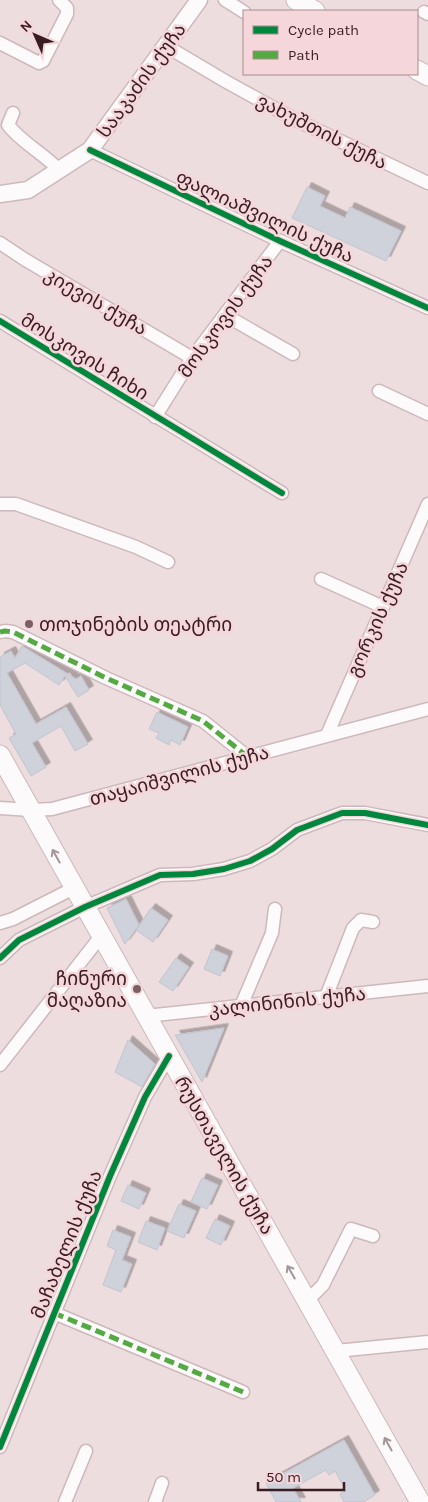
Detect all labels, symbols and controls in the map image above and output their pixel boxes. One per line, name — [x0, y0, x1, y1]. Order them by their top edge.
north arrow — [10, 10, 60, 60]
legend — [243, 10, 418, 75]
text: N — [17, 17, 36, 36]
street label: სააკაძის ქუჩა — [93, 19, 191, 142]
text: Cycle path — [288, 21, 359, 39]
text: Path — [288, 46, 319, 64]
street label: ვახუშთის ქუჩა — [253, 90, 390, 174]
street label: ფალიაშვილის ქუჩა — [172, 166, 357, 269]
street label: მოსკოვის ქუჩა — [174, 251, 278, 382]
street label: კიევის ქუჩა — [40, 264, 151, 340]
street label: მოსკოვის ჩიხი — [17, 309, 152, 405]
street label: გორკის ქუჩა — [343, 559, 413, 680]
place label: თოჯინების თეატრი — [39, 614, 232, 636]
marker: თოჯინების თეატრი — [23, 618, 35, 630]
street label: თაყაიშვილის ქუჩა — [87, 741, 272, 811]
one-way arrow — [51, 850, 61, 864]
place label: ჩინური მაღაზია — [47, 968, 127, 1013]
marker: ჩინური მაღაზია — [131, 983, 143, 995]
street label: კალინინის ქუჩა — [207, 983, 367, 1022]
street label: რუსთაველის ქუჩა — [169, 1073, 278, 1239]
street label: მაჩაბელის ქუჩა — [27, 1167, 108, 1322]
one-way arrow — [286, 1265, 296, 1280]
one-way arrow — [383, 1437, 392, 1452]
scale bar — [258, 1460, 344, 1492]
text: 50 m — [266, 1468, 301, 1486]

